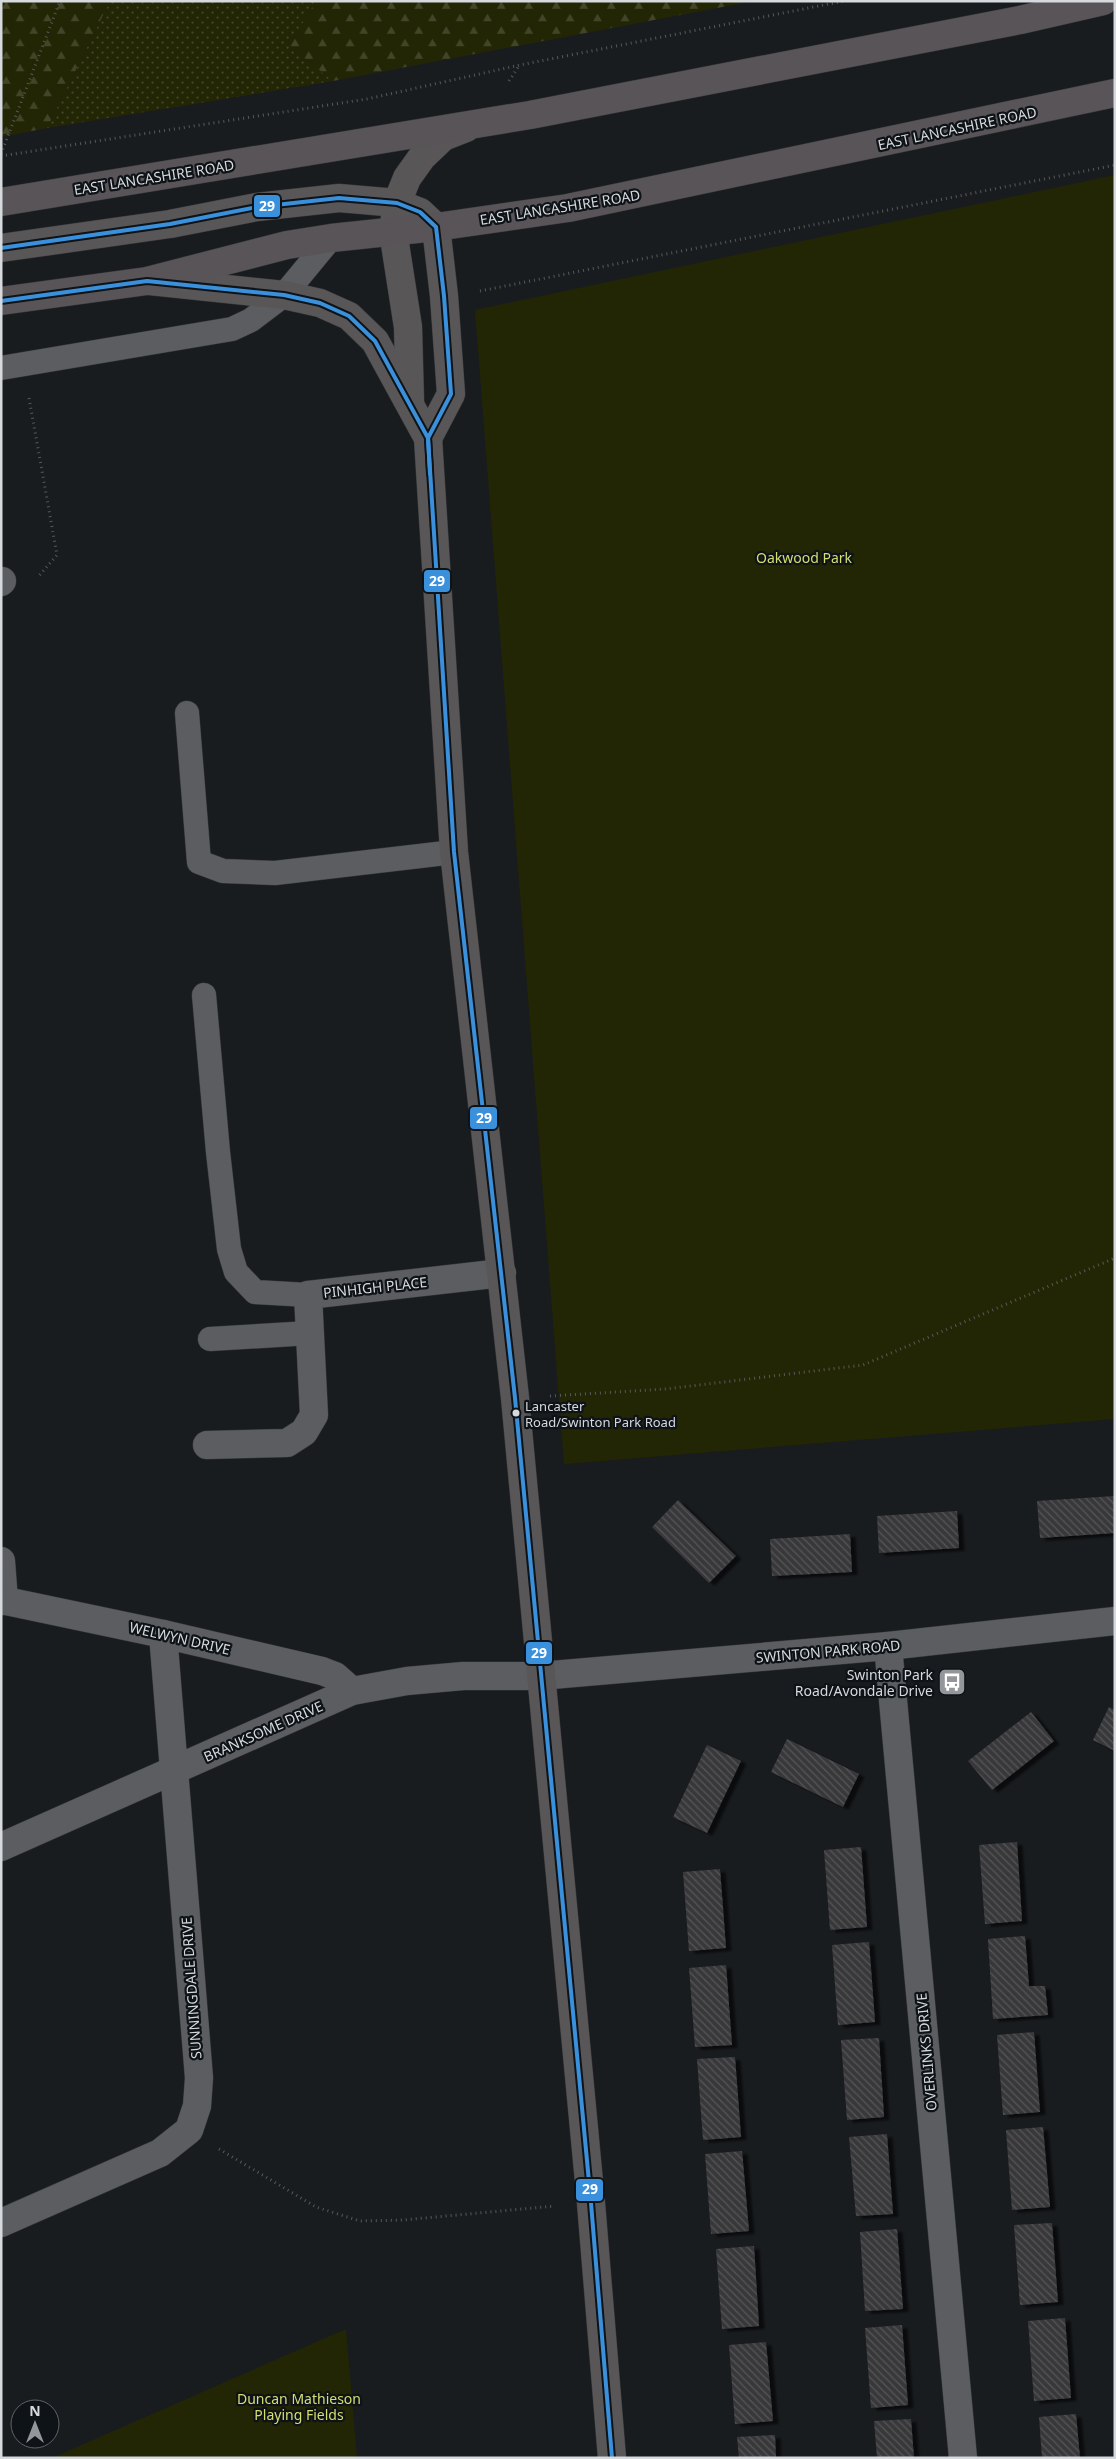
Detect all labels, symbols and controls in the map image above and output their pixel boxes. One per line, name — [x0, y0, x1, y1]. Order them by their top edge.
street label: EAST LANCASHIRE ROAD — [876, 102, 1038, 154]
street label: EAST LANCASHIRE ROAD — [72, 155, 236, 199]
street label: EAST LANCASHIRE ROAD — [478, 185, 642, 229]
line badge: 29 — [253, 194, 281, 218]
text: 29 — [259, 196, 275, 215]
park label: Oakwood Park — [756, 548, 853, 567]
line badge: 29 — [423, 569, 451, 593]
text: 29 — [429, 571, 445, 590]
line badge: 29 — [469, 1106, 498, 1130]
text: 29 — [476, 1108, 492, 1127]
street label: PINHIGH PLACE — [322, 1272, 428, 1302]
place label: Lancaster Road/Swinton Park Road — [525, 1397, 676, 1431]
marker: Lancaster Road/Swinton Park Road — [511, 1408, 521, 1418]
street label: WELWYN DRIVE — [128, 1617, 232, 1659]
street label: SWINTON PARK ROAD — [755, 1635, 901, 1667]
line badge: 29 — [525, 1641, 553, 1665]
text: 29 — [531, 1643, 547, 1662]
place label: Swinton Park Road/Avondale Drive — [795, 1665, 934, 1700]
bus stop icon: Swinton Park Road/Avondale Drive — [937, 1667, 967, 1697]
street label: BRANKSOME DRIVE — [200, 1696, 326, 1766]
street label: SUNNINGDALE DRIVE — [177, 1916, 205, 2060]
street label: OVERLINKS DRIVE — [911, 1992, 941, 2112]
line badge: 29 — [575, 2178, 604, 2202]
text: 29 — [582, 2179, 598, 2198]
park label: Duncan Mathieson Playing Fields — [237, 2389, 361, 2424]
north arrow — [10, 2399, 60, 2449]
text: N — [29, 2401, 41, 2420]

